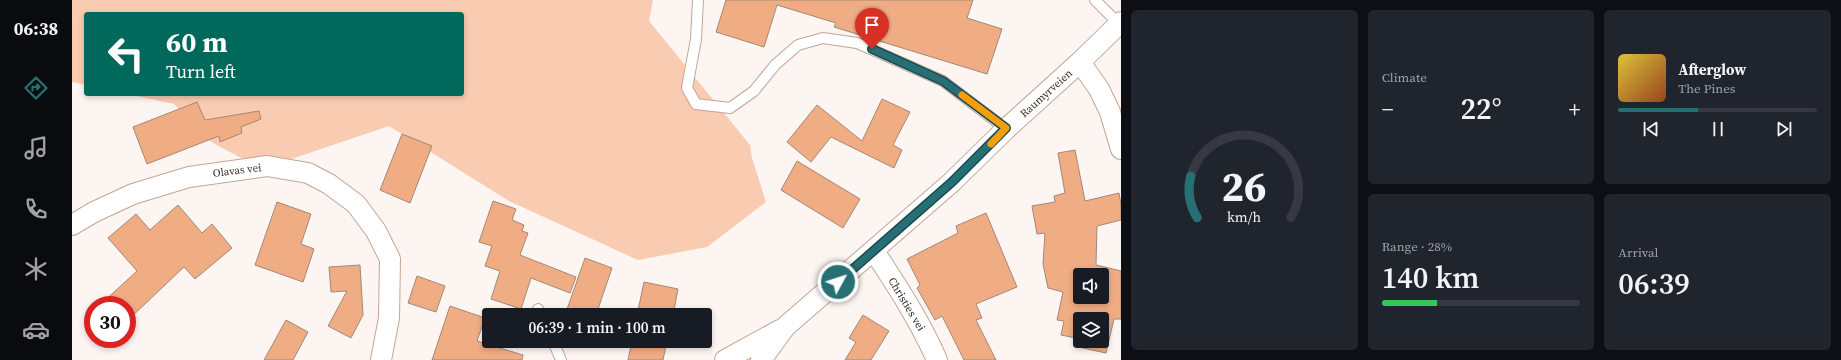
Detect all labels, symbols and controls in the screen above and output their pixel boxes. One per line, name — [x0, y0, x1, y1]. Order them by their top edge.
pin — [855, 8, 889, 49]
icon: arrive — [861, 14, 883, 36]
text: 06:38 — [14, 16, 58, 41]
text: 60 m — [166, 23, 228, 61]
icon: left — [100, 28, 152, 80]
text: Turn left — [166, 59, 236, 84]
text: Afterglow — [1678, 59, 1746, 80]
street label: Raumyrveien — [1017, 66, 1076, 121]
text: Climate — [1382, 69, 1427, 86]
icon: directions — [22, 74, 50, 102]
text: The Pines — [1678, 80, 1735, 97]
text: 22° — [1460, 88, 1502, 129]
text: − — [1382, 94, 1393, 124]
text: + — [1569, 94, 1580, 124]
icon: previous — [1640, 118, 1662, 140]
icon: pause — [1707, 118, 1729, 140]
icon: next — [1773, 118, 1795, 140]
icon: music — [22, 134, 50, 162]
text: 26 — [1222, 158, 1267, 215]
street label: Olavas vei — [212, 160, 262, 181]
icon: phone — [22, 195, 50, 223]
text: km/h — [1227, 207, 1262, 227]
text: Range · 28% — [1382, 238, 1452, 255]
text: Arrival — [1618, 244, 1659, 261]
icon: climate — [22, 255, 50, 283]
text: 140 km — [1382, 257, 1479, 298]
position arrow — [817, 261, 859, 303]
text: 06:39 — [1618, 263, 1690, 304]
map controls — [1073, 268, 1109, 348]
button: sound — [1073, 268, 1109, 304]
street label: Christies vei — [885, 275, 929, 334]
speed limit sign: 30 — [84, 296, 136, 348]
button: layers — [1073, 312, 1109, 348]
icon: car — [22, 316, 50, 344]
text: 06:39 · 1 min · 100 m — [529, 317, 665, 338]

